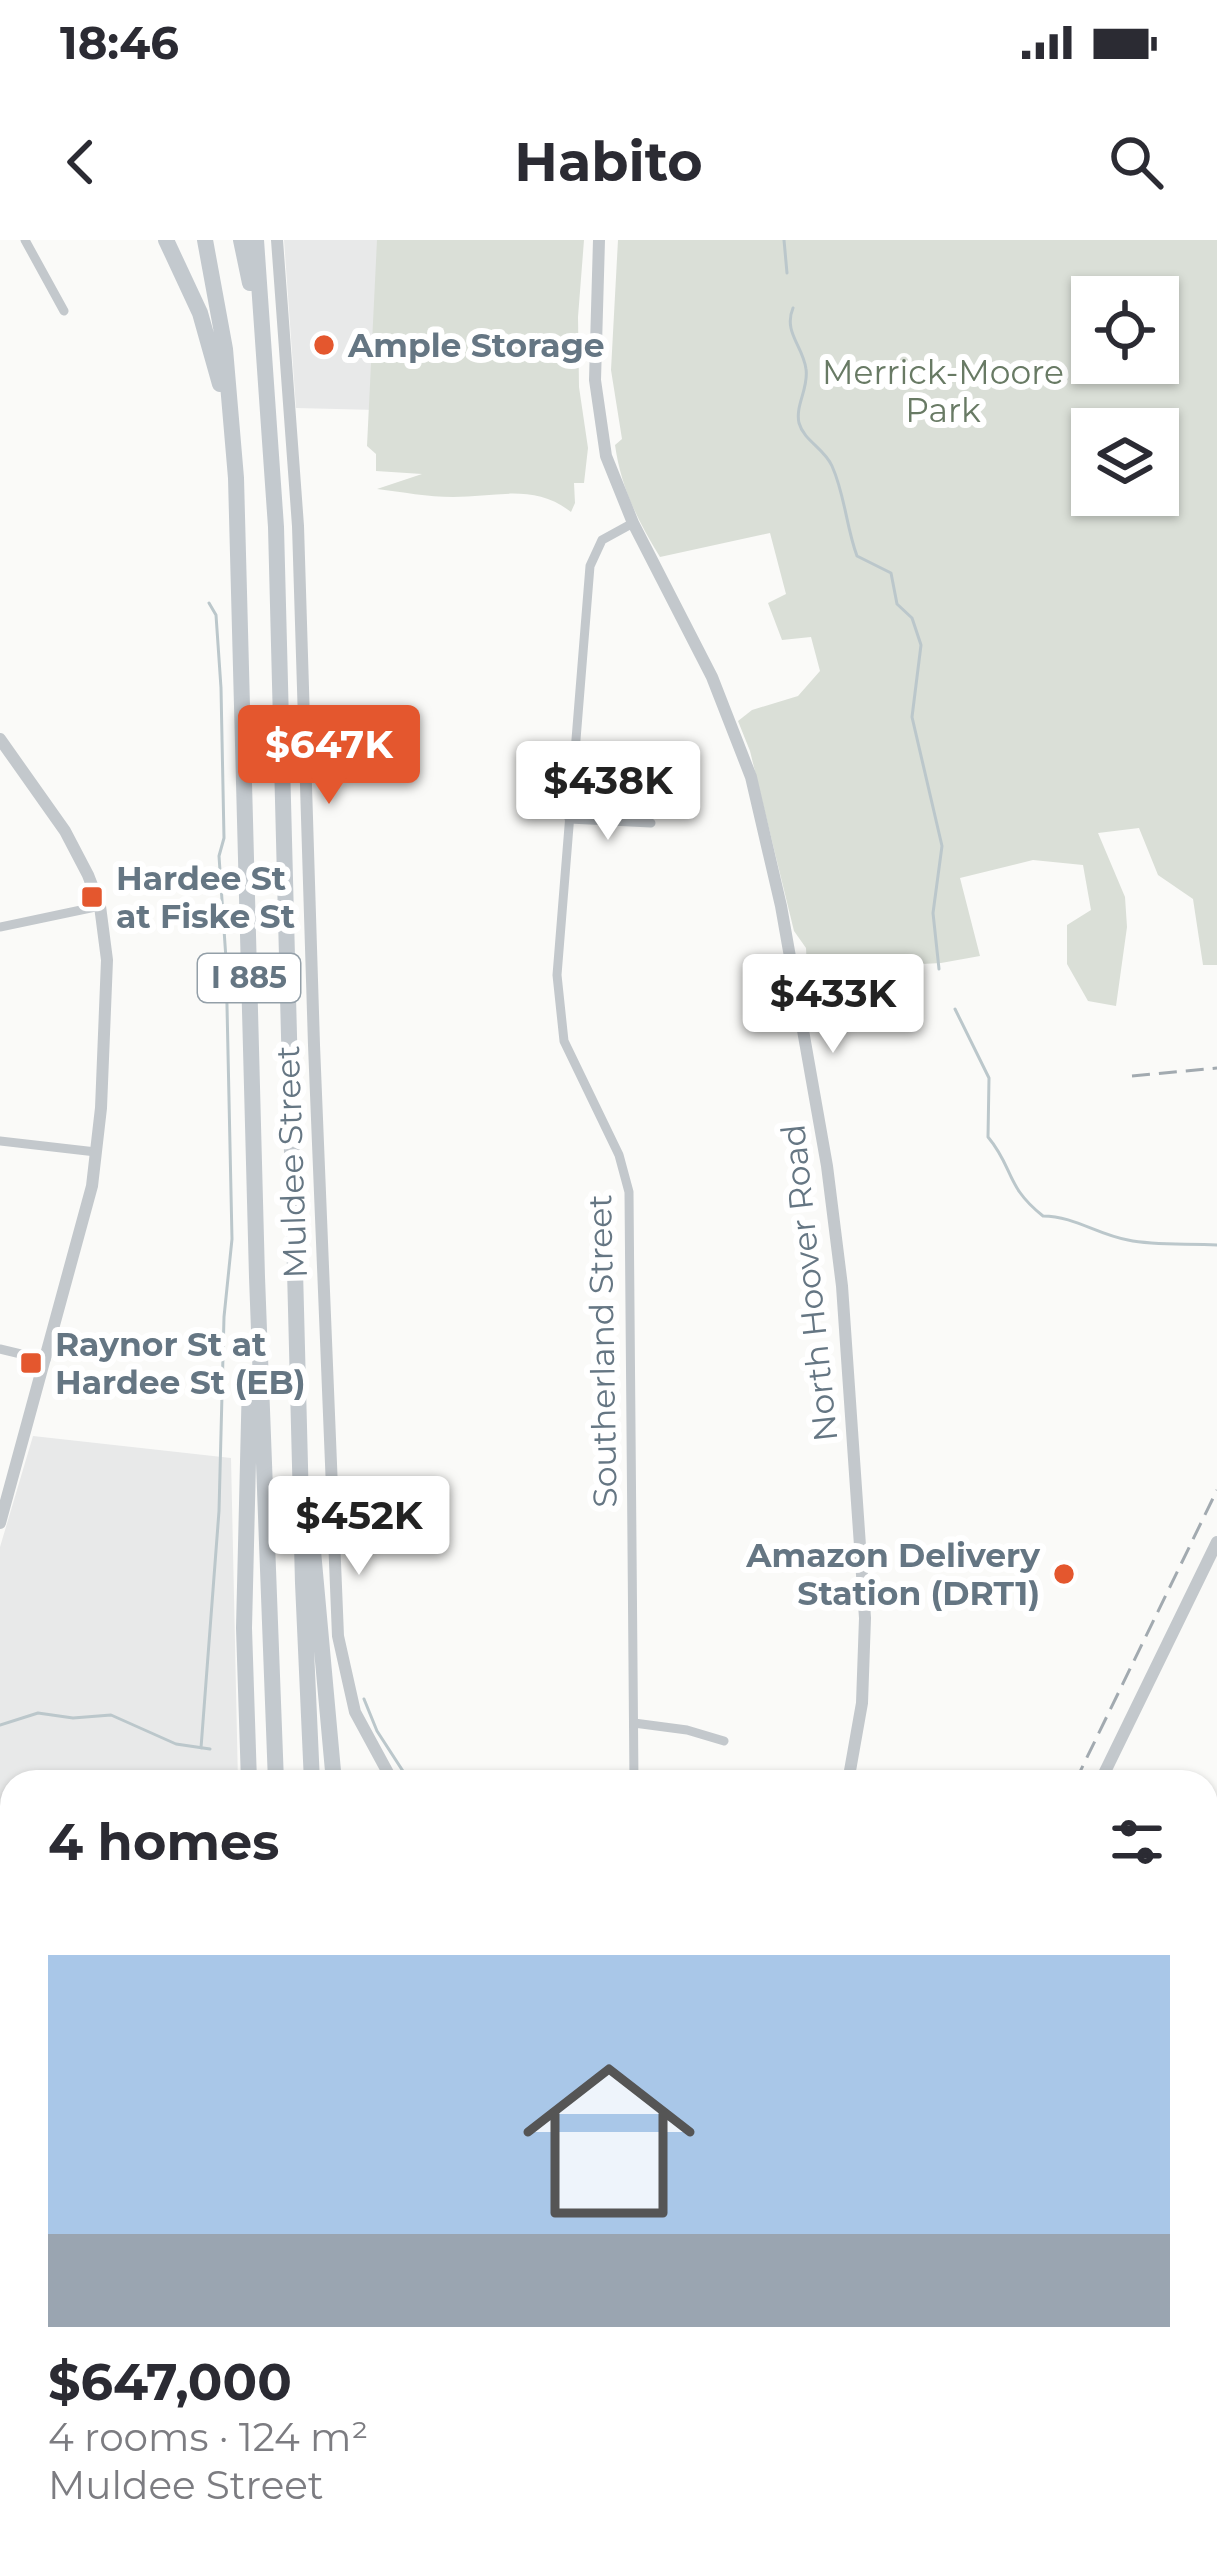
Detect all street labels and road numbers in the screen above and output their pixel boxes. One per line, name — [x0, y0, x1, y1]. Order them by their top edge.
road number: I 885 — [198, 954, 300, 1002]
street label: Muldee Street — [267, 1045, 315, 1279]
street label: North Hoover Road — [772, 1122, 846, 1444]
street label: Southerland Street — [579, 1194, 625, 1508]

